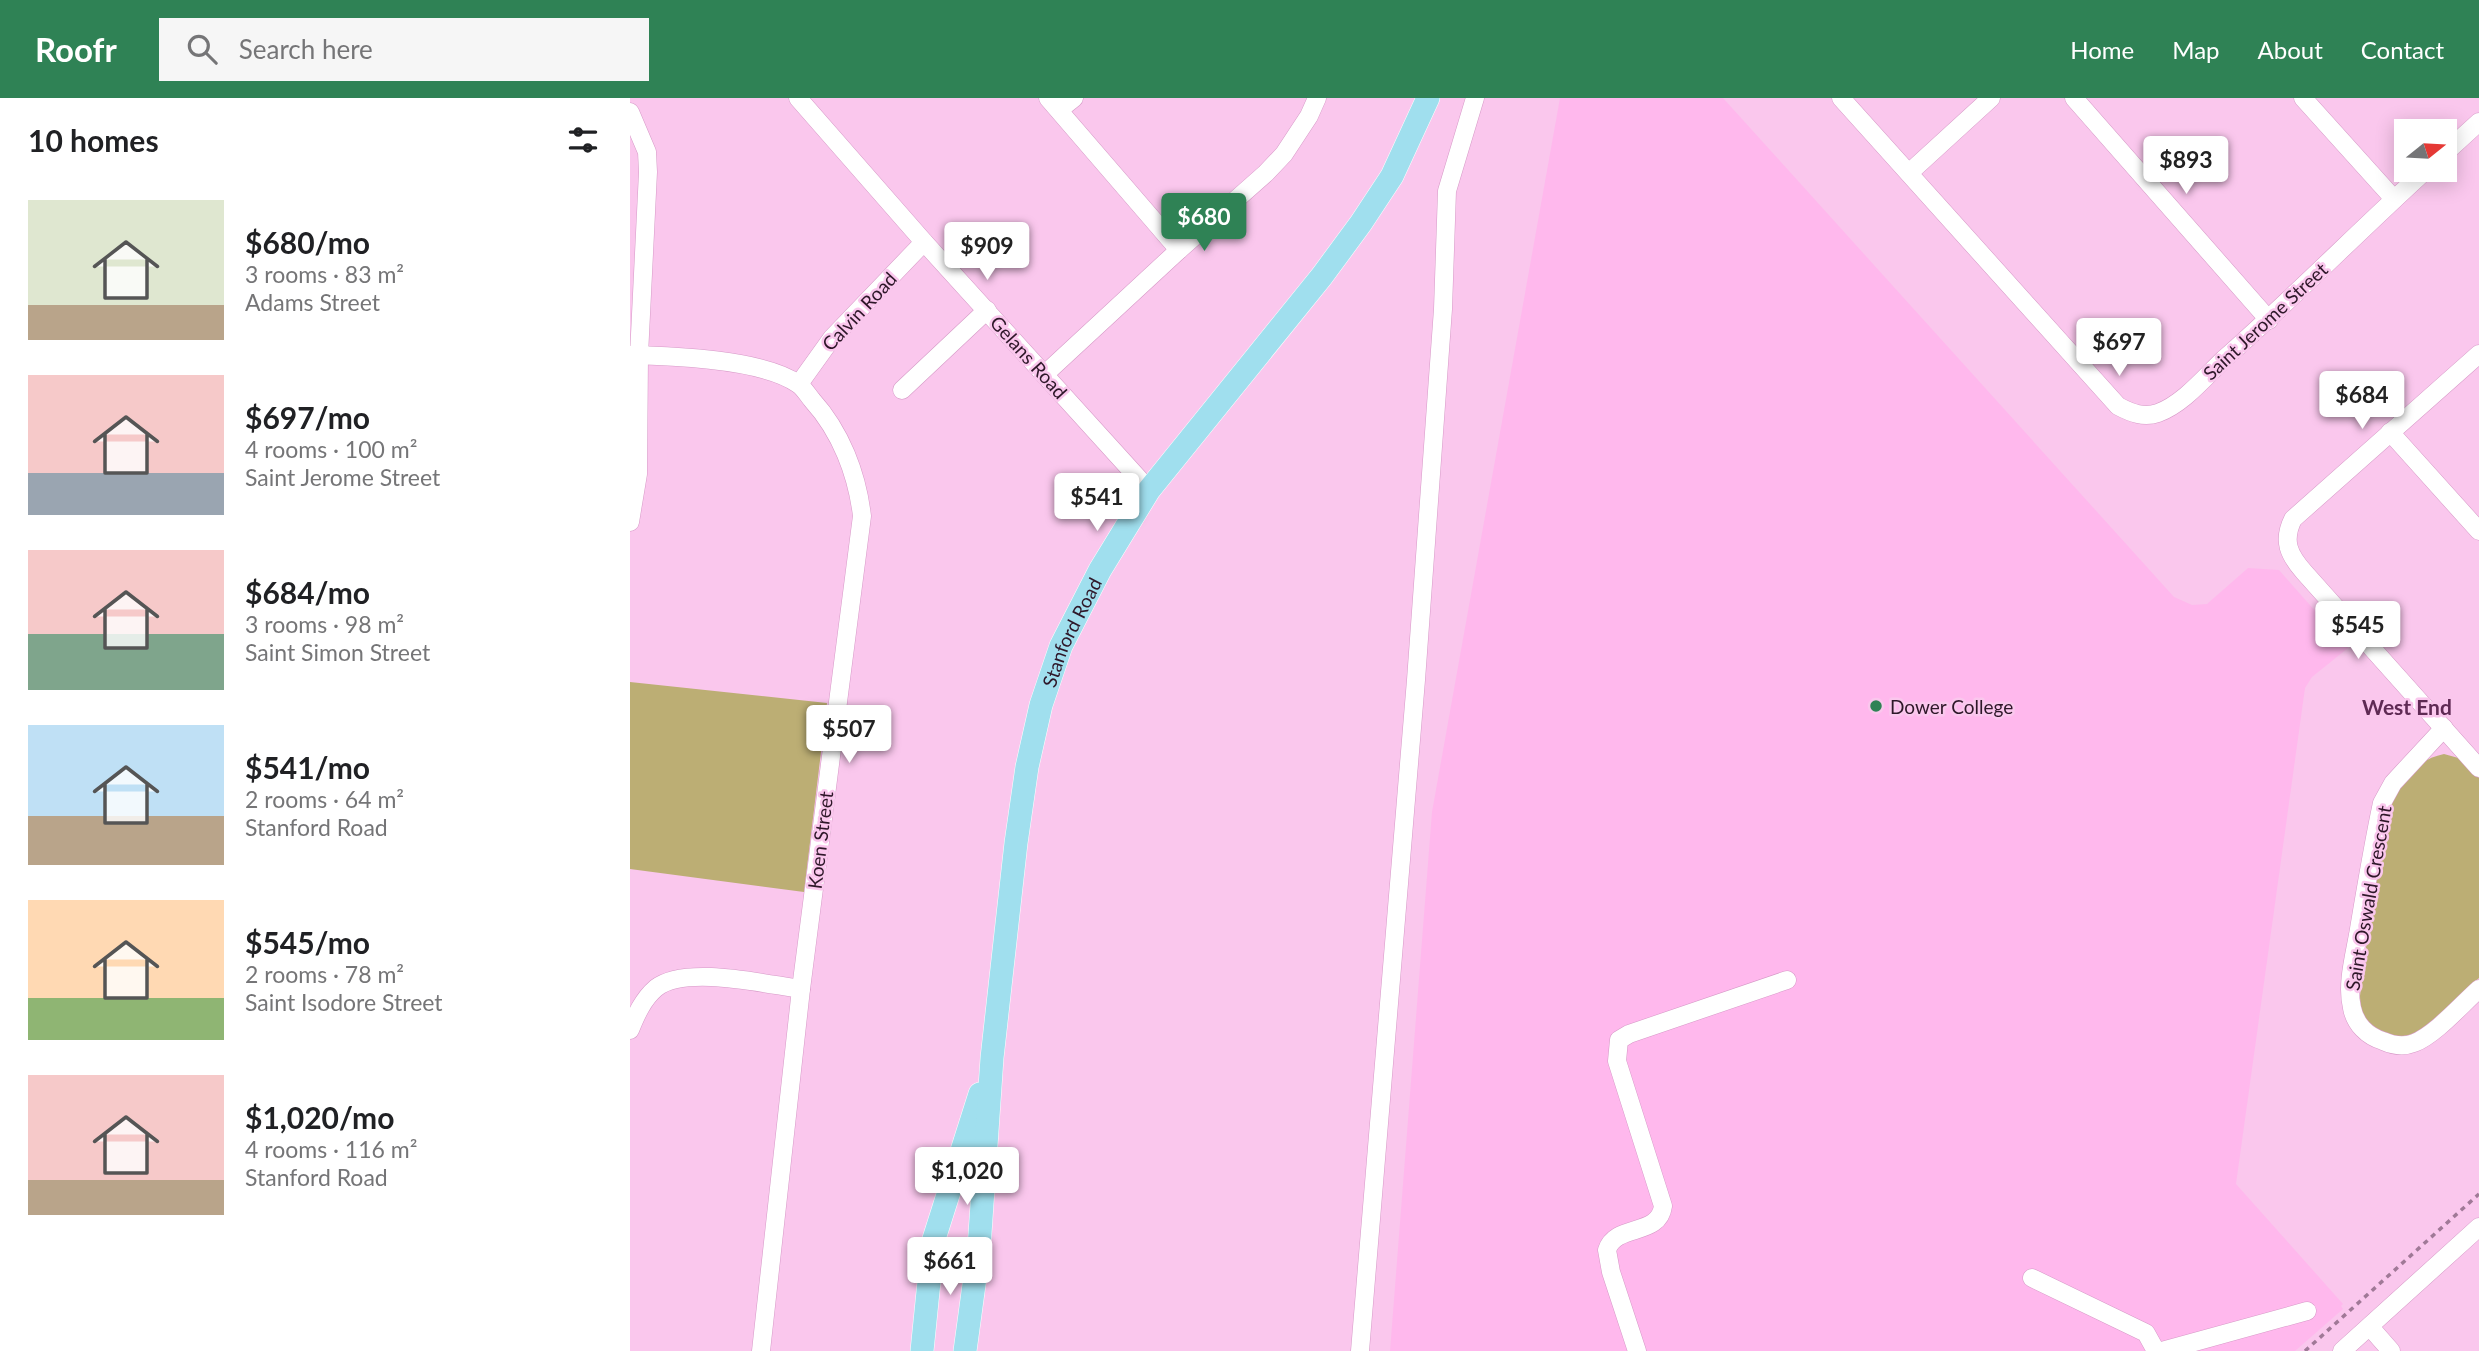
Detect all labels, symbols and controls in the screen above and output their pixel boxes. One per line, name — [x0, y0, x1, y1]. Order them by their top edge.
search box — [159, 18, 649, 81]
text: Roofr — [35, 29, 117, 69]
icon: search — [183, 30, 221, 68]
text: Search here — [239, 33, 373, 65]
text: Home — [2070, 35, 2134, 64]
text: Map — [2172, 35, 2220, 64]
text: About — [2258, 35, 2323, 64]
text: Contact — [2361, 35, 2444, 64]
north arrow — [2394, 119, 2457, 182]
map controls — [2394, 119, 2457, 182]
icon: filters — [564, 121, 602, 159]
text: 10 homes — [28, 122, 159, 158]
pin: $893 — [2145, 136, 2227, 196]
text: $893 — [2159, 145, 2213, 173]
pin: $680 — [1163, 194, 1245, 253]
text: $680 — [1177, 202, 1231, 230]
pin: $909 — [946, 222, 1028, 282]
text: $680/mo — [245, 224, 370, 260]
icon: home — [84, 228, 168, 312]
text: $909 — [960, 231, 1014, 259]
street label: Saint Jerome Street — [2198, 257, 2332, 384]
text: 3 rooms · 83 m² — [245, 260, 404, 288]
street label: Calvin Road — [817, 267, 901, 355]
text: Adams Street — [245, 288, 380, 316]
street label: Gelans Road — [986, 311, 1072, 403]
pin: $697 — [2078, 318, 2160, 378]
text: $697 — [2092, 327, 2146, 355]
pin: $684 — [2321, 372, 2403, 431]
text: $684 — [2335, 380, 2389, 408]
text: $697/mo — [245, 399, 370, 435]
icon: home — [84, 403, 168, 487]
text: 4 rooms · 100 m² — [245, 435, 417, 463]
text: Saint Jerome Street — [245, 463, 440, 491]
pin: $541 — [1056, 474, 1138, 533]
text: $541 — [1070, 482, 1124, 510]
street label: Stanford Road — [1037, 573, 1106, 690]
text: $684/mo — [245, 574, 370, 610]
icon: home — [84, 578, 168, 662]
pin: $545 — [2317, 602, 2399, 661]
text: 3 rooms · 98 m² — [245, 610, 404, 638]
text: $545 — [2331, 610, 2385, 638]
text: Saint Simon Street — [245, 638, 430, 666]
district label: West End — [2362, 694, 2452, 719]
place label: Dower College — [1890, 695, 2013, 718]
marker: Dower College — [1868, 698, 1884, 714]
pin: $507 — [808, 706, 890, 765]
text: $507 — [822, 714, 876, 742]
text: $541/mo — [245, 749, 370, 785]
icon: home — [84, 753, 168, 837]
text: 2 rooms · 64 m² — [245, 785, 404, 813]
street label: Koen Street — [803, 790, 837, 890]
street label: Saint Oswald Crescent — [2340, 804, 2396, 992]
text: Stanford Road — [245, 813, 388, 841]
text: $545/mo — [245, 924, 370, 960]
icon: home — [84, 928, 168, 1012]
text: 2 rooms · 78 m² — [245, 960, 404, 988]
text: Saint Isodore Street — [245, 988, 443, 1016]
text: $1,020/mo — [245, 1099, 394, 1135]
icon: home — [84, 1103, 168, 1187]
text: 4 rooms · 116 m² — [245, 1135, 417, 1163]
pin: $1,020 — [910, 1148, 1024, 1207]
text: $1,020 — [931, 1156, 1003, 1184]
text: Stanford Road — [245, 1163, 388, 1191]
pin: $661 — [909, 1238, 991, 1297]
text: $661 — [923, 1246, 977, 1274]

